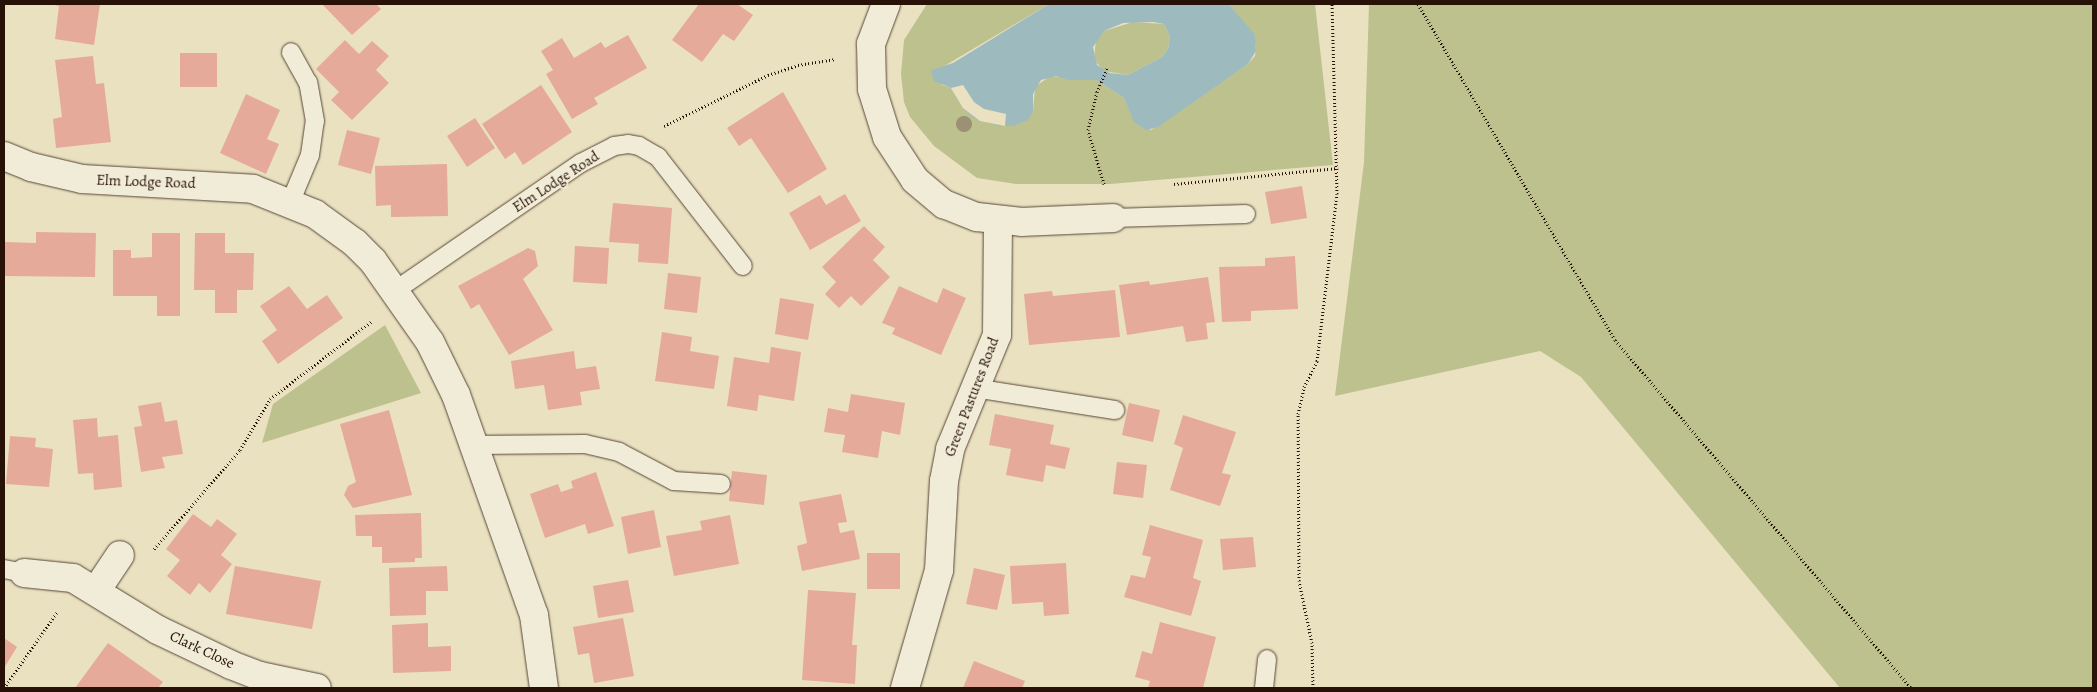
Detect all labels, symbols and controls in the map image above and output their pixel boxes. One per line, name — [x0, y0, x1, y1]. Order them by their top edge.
street label: Elm Lodge Road — [509, 147, 603, 217]
street label: Elm Lodge Road — [96, 171, 196, 193]
street label: Green Pastures Road — [941, 335, 1003, 459]
street label: Clark Close — [167, 627, 237, 673]

